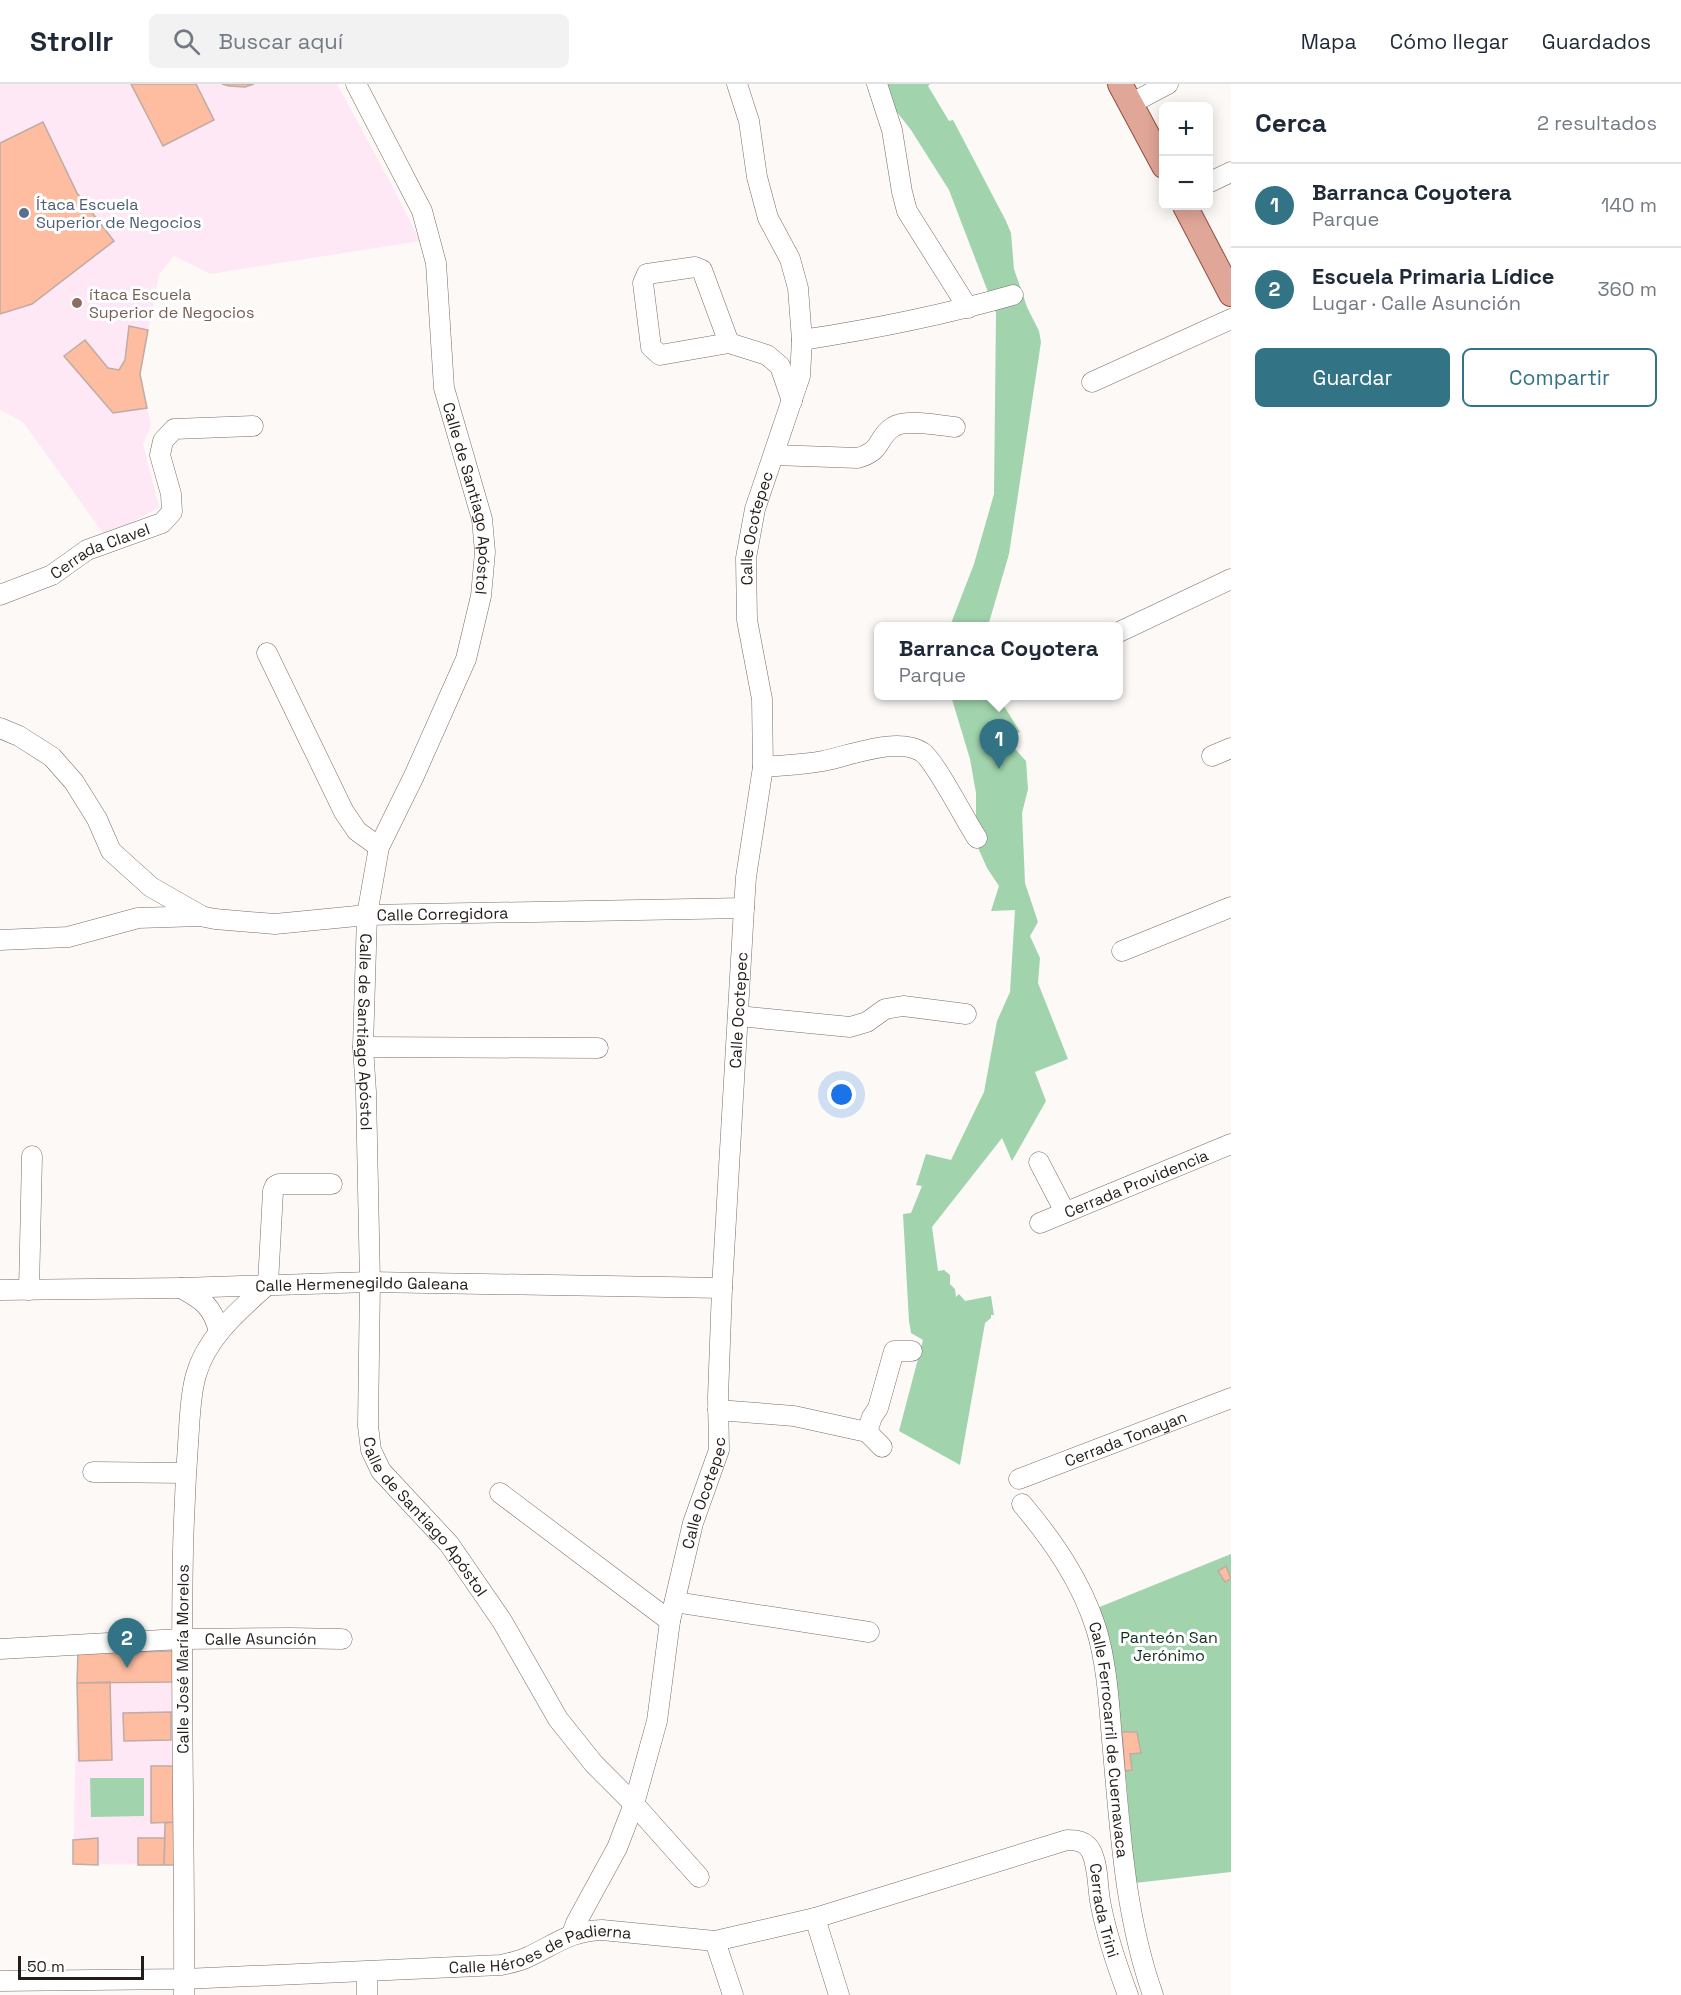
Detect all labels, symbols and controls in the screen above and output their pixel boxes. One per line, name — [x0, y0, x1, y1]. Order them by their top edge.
search box — [149, 14, 569, 68]
text: Strollr — [30, 23, 113, 59]
icon: search — [170, 25, 203, 58]
text: Buscar aquí — [218, 27, 343, 55]
text: Mapa — [1301, 28, 1357, 55]
text: Cómo llegar — [1390, 28, 1509, 55]
text: Guardados — [1542, 28, 1651, 55]
map controls — [1159, 102, 1213, 210]
button: + — [1159, 102, 1213, 156]
text: Cerca — [1255, 106, 1327, 140]
text: 2 resultados — [1537, 110, 1657, 136]
button: − — [1159, 156, 1213, 210]
text: Barranca Coyotera — [1312, 178, 1512, 206]
text: 1 — [1270, 192, 1279, 218]
text: 140 m — [1601, 192, 1657, 218]
place label: Ítaca Escuela Superior de Negocios — [36, 194, 201, 233]
marker: Ítaca Escuela Superior de Negocios — [17, 206, 31, 220]
text: Parque — [1312, 206, 1379, 232]
text: Escuela Primaria Lídice — [1312, 262, 1555, 290]
text: 2 — [1269, 276, 1280, 302]
text: 360 m — [1598, 276, 1657, 302]
place label: ítaca Escuela Superior de Negocios — [89, 284, 254, 323]
text: Lugar · Calle Asunción — [1312, 290, 1521, 316]
marker: ítaca Escuela Superior de Negocios — [70, 296, 84, 310]
button: Guardar — [1255, 348, 1450, 407]
button: Compartir — [1462, 348, 1657, 407]
street label: Calle de Santiago Apóstol — [438, 400, 495, 596]
street label: Calle Ocotepec — [736, 468, 778, 586]
street label: Cerrada Clavel — [46, 518, 153, 584]
popup — [874, 622, 1123, 700]
text: Barranca Coyotera — [899, 634, 1098, 662]
text: Parque — [899, 662, 966, 688]
pin: 1 — [980, 720, 1018, 769]
street label: Calle Corregidora — [376, 902, 508, 926]
street label: Calle de Santiago Apóstol — [352, 933, 377, 1131]
street label: Calle Ocotepec — [725, 951, 752, 1069]
your location — [827, 1080, 856, 1109]
street label: Cerrada Providencia — [1061, 1145, 1211, 1223]
street label: Calle Hermenegildo Galeana — [255, 1272, 469, 1297]
street label: Cerrada Tonayan — [1062, 1406, 1190, 1472]
street label: Calle de Santiago Apóstol — [358, 1436, 492, 1601]
street label: Calle Ocotepec — [677, 1437, 730, 1551]
street label: Calle José María Morelos — [172, 1564, 194, 1754]
pin: 2 — [108, 1618, 146, 1668]
street label: Calle Ferrocarril de Cuernavaca — [1084, 1619, 1133, 1859]
park label: Panteón San Jerónimo — [1120, 1627, 1218, 1666]
street label: Calle Asunción — [205, 1628, 317, 1650]
street label: Cerrada Trini — [1085, 1862, 1124, 1960]
street label: Calle Héroes de Padierna — [448, 1920, 633, 1978]
scale bar — [18, 1953, 144, 1980]
text: 50 m — [27, 1956, 65, 1977]

